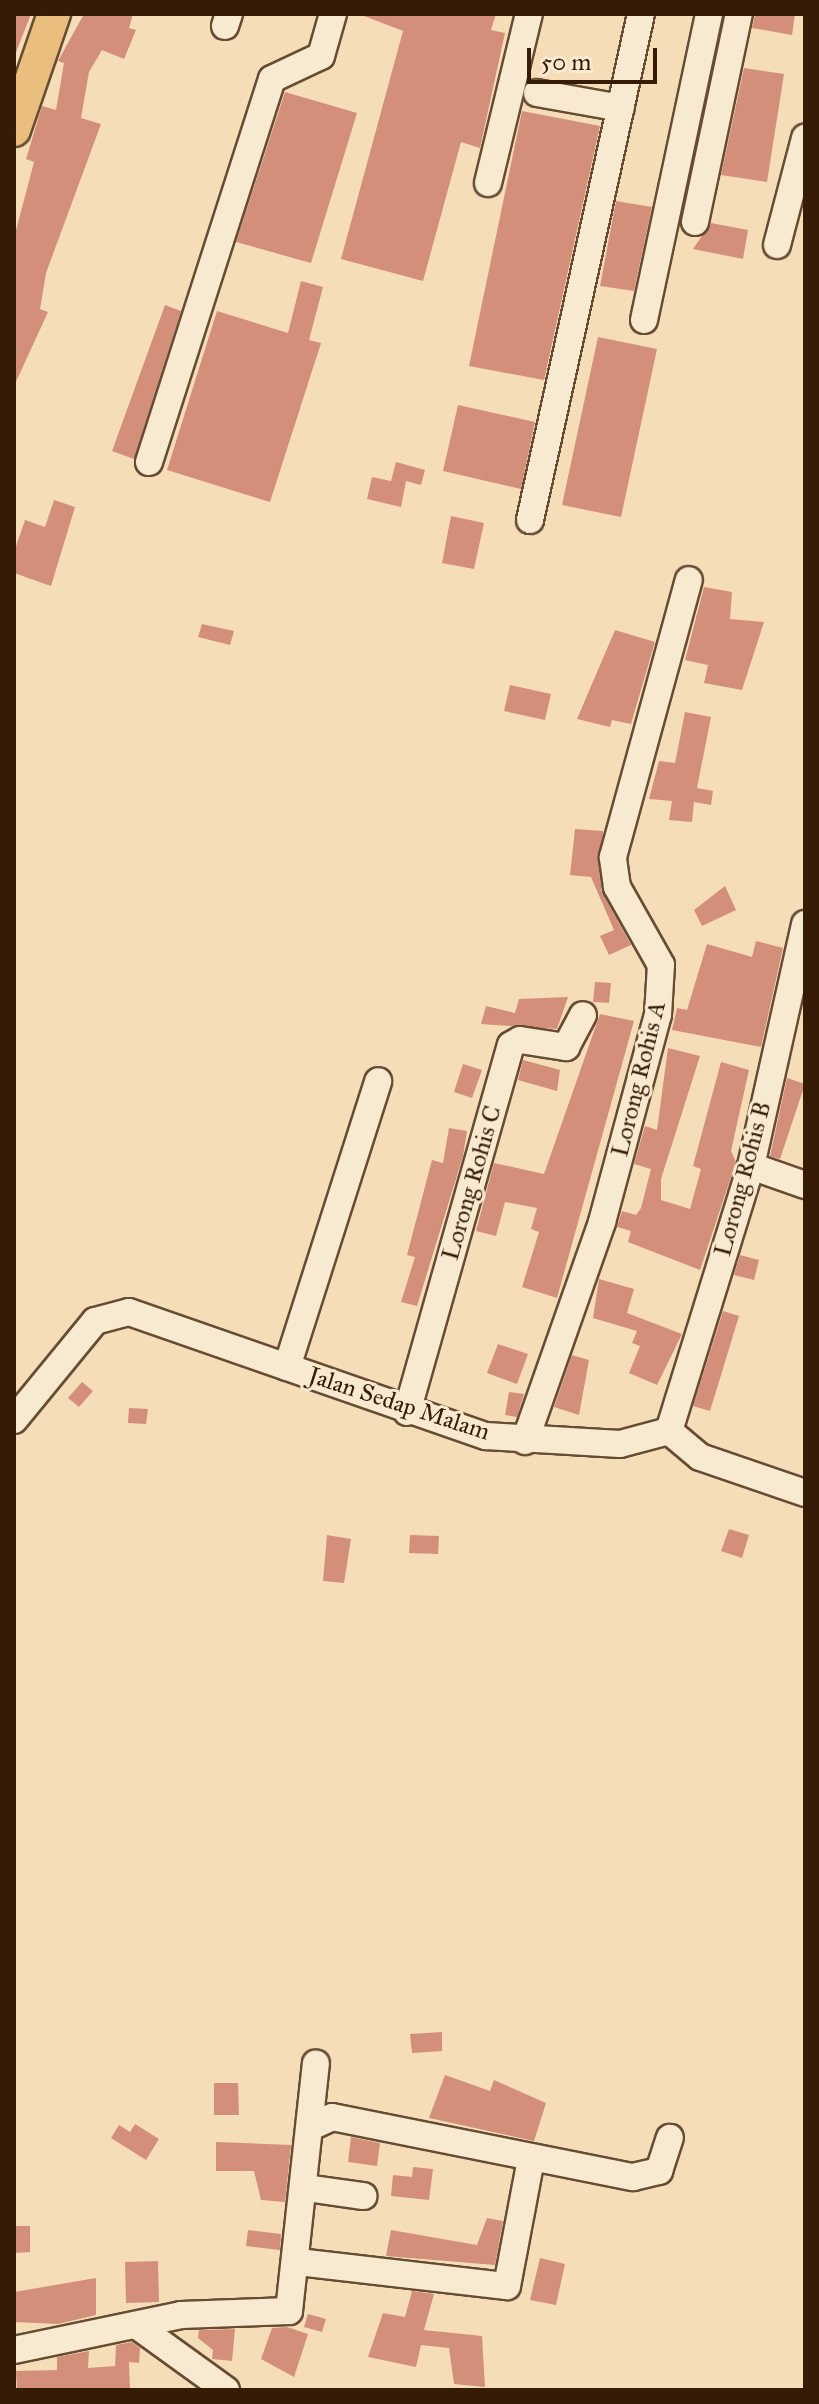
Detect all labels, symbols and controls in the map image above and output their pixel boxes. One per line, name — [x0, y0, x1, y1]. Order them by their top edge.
scale bar — [531, 32, 661, 82]
text: 50 m — [541, 47, 591, 77]
street label: Lorong Rohis A — [606, 998, 672, 1160]
street label: Lorong Rohis B — [709, 1098, 777, 1260]
street label: Lorong Rohis C — [436, 1102, 508, 1264]
street label: Jalan Sedap Malam — [305, 1361, 493, 1447]

